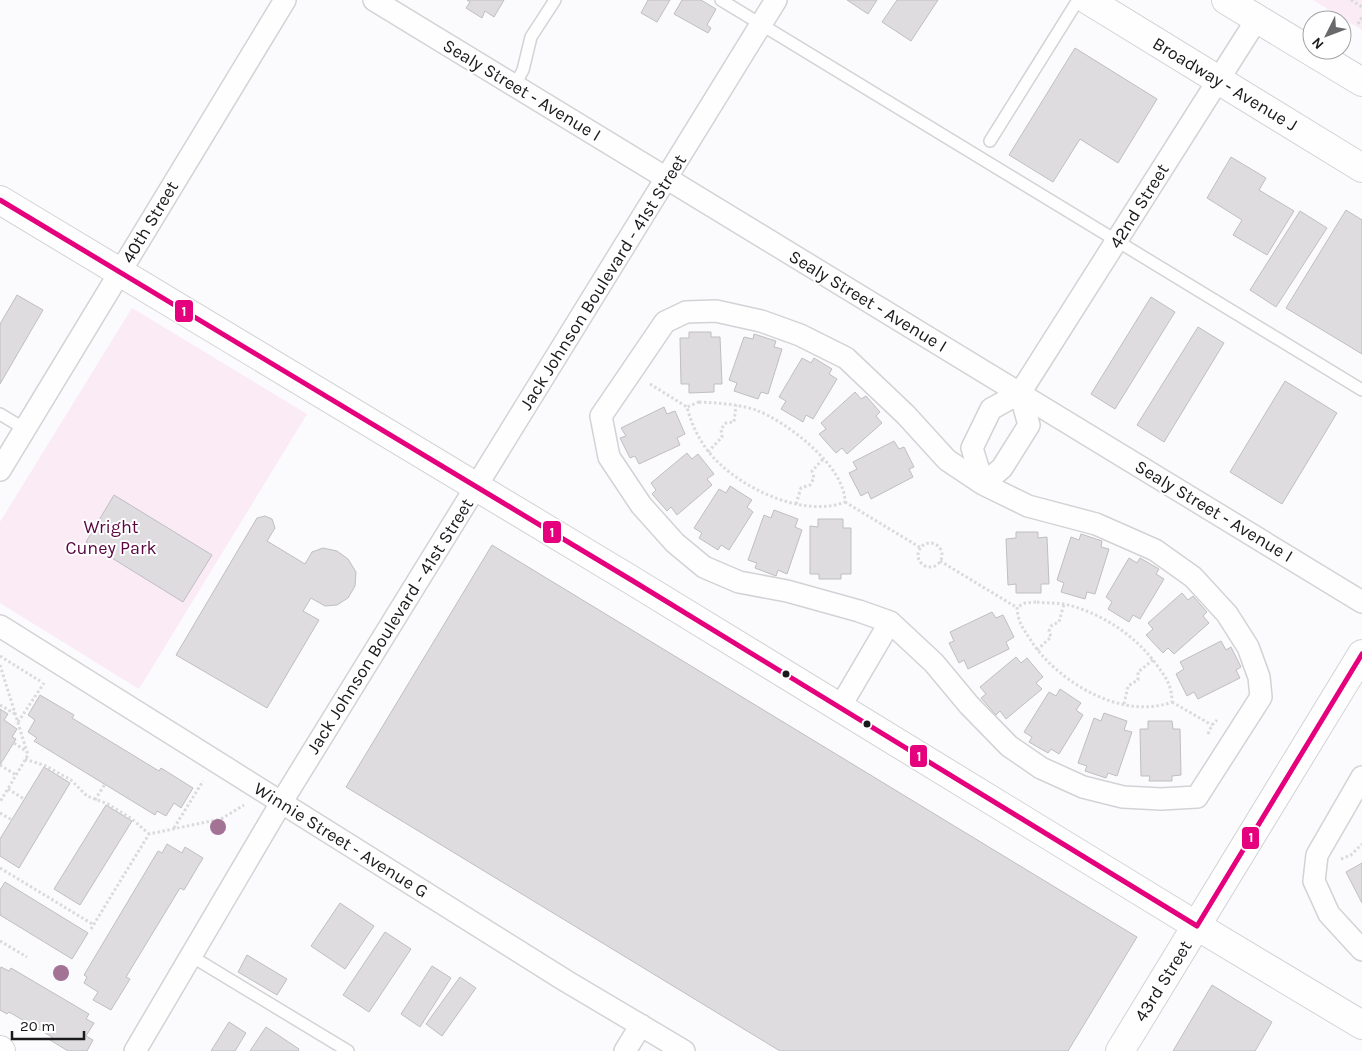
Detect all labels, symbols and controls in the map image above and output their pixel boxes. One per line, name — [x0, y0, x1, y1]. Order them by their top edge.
north arrow — [1302, 10, 1352, 60]
street label: Broadway - Avenue J — [1149, 32, 1301, 136]
street label: Sealy Street - Avenue I — [439, 34, 605, 146]
text: N — [1308, 34, 1327, 53]
street label: Jack Johnson Boulevard - 41st Street — [515, 150, 691, 414]
street label: 42nd Street — [1104, 159, 1174, 252]
street label: 40th Street — [117, 177, 183, 267]
street label: Sealy Street - Avenue I — [785, 245, 951, 357]
line badge: 1 — [174, 299, 194, 323]
text: 1 — [182, 303, 187, 320]
street label: Sealy Street - Avenue I — [1131, 455, 1297, 567]
street label: Jack Johnson Boulevard - 41st Street — [302, 494, 478, 758]
park label: Wright Cuney Park — [65, 516, 157, 559]
line badge: 1 — [542, 520, 562, 544]
text: 1 — [550, 524, 555, 541]
unlabelled marker — [781, 669, 791, 679]
unlabelled marker — [862, 719, 872, 729]
line badge: 1 — [909, 744, 928, 768]
text: 1 — [917, 748, 922, 765]
street label: Winnie Street - Avenue G — [250, 777, 432, 903]
line badge: 1 — [1241, 826, 1260, 850]
text: 1 — [1249, 829, 1254, 846]
street label: 43rd Street — [1129, 936, 1197, 1026]
scale bar — [12, 1008, 85, 1040]
text: 20 m — [20, 1017, 55, 1035]

